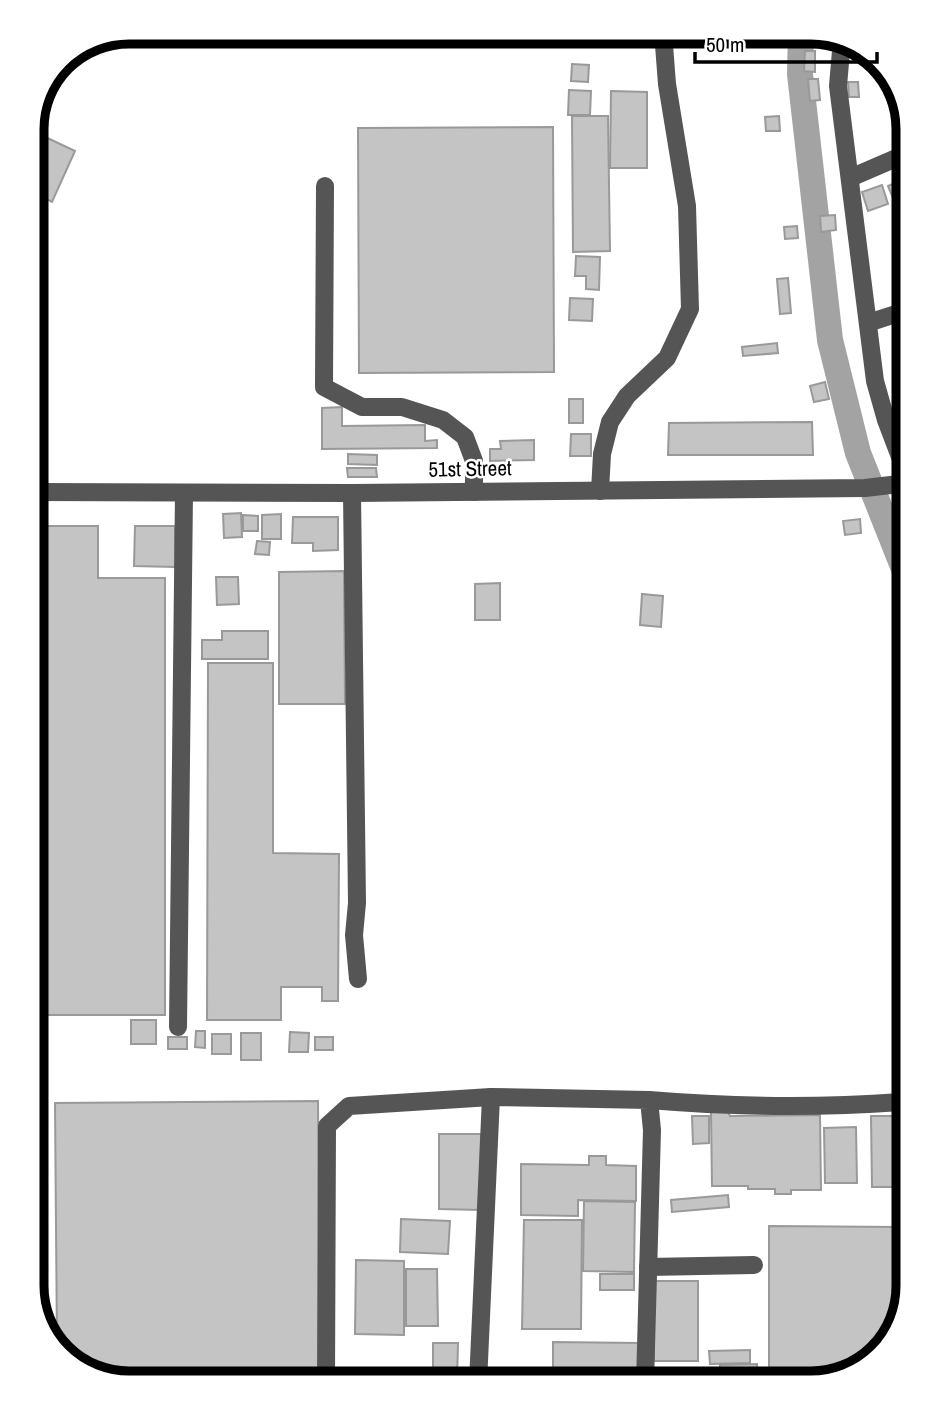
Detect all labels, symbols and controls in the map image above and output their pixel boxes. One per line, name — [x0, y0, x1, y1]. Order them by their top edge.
scale bar — [695, 21, 877, 65]
text: 50 m — [706, 30, 744, 59]
street label: 51st Street — [428, 453, 512, 484]

